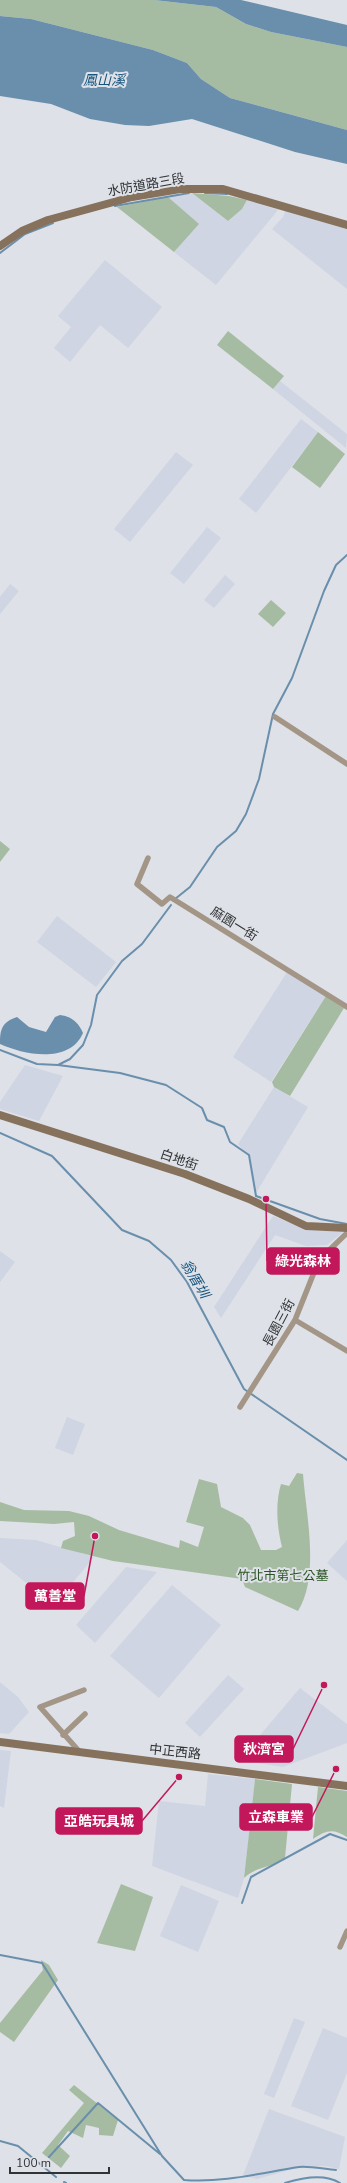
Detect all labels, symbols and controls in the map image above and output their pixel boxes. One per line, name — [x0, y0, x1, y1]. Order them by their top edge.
water label: 鳳山溪 — [83, 71, 127, 90]
street label: 水防道路三段 — [106, 169, 186, 201]
street label: 麻園一街 — [207, 903, 261, 945]
street label: 白地街 — [158, 1145, 200, 1175]
callout: 綠光森林 — [267, 1248, 339, 1274]
text: 綠光森林 — [275, 1252, 331, 1271]
water label: 翁厝圳 — [176, 1256, 215, 1304]
street label: 長園三街 — [259, 1296, 299, 1350]
park label: 竹北市第七公墓 — [237, 1567, 329, 1585]
callout: 萬善堂 — [26, 1583, 84, 1609]
text: 萬善堂 — [34, 1587, 76, 1606]
callout: 秋濟宮 — [235, 1736, 293, 1762]
street label: 中正西路 — [148, 1740, 202, 1764]
text: 秋濟宮 — [243, 1740, 285, 1759]
callout: 立森車業 — [240, 1804, 312, 1830]
callout: 亞皓玩具城 — [56, 1808, 142, 1834]
text: 立森車業 — [248, 1808, 304, 1827]
text: 亞皓玩具城 — [64, 1812, 134, 1831]
scale bar — [10, 2149, 109, 2175]
text: 100 m — [16, 2155, 51, 2171]

